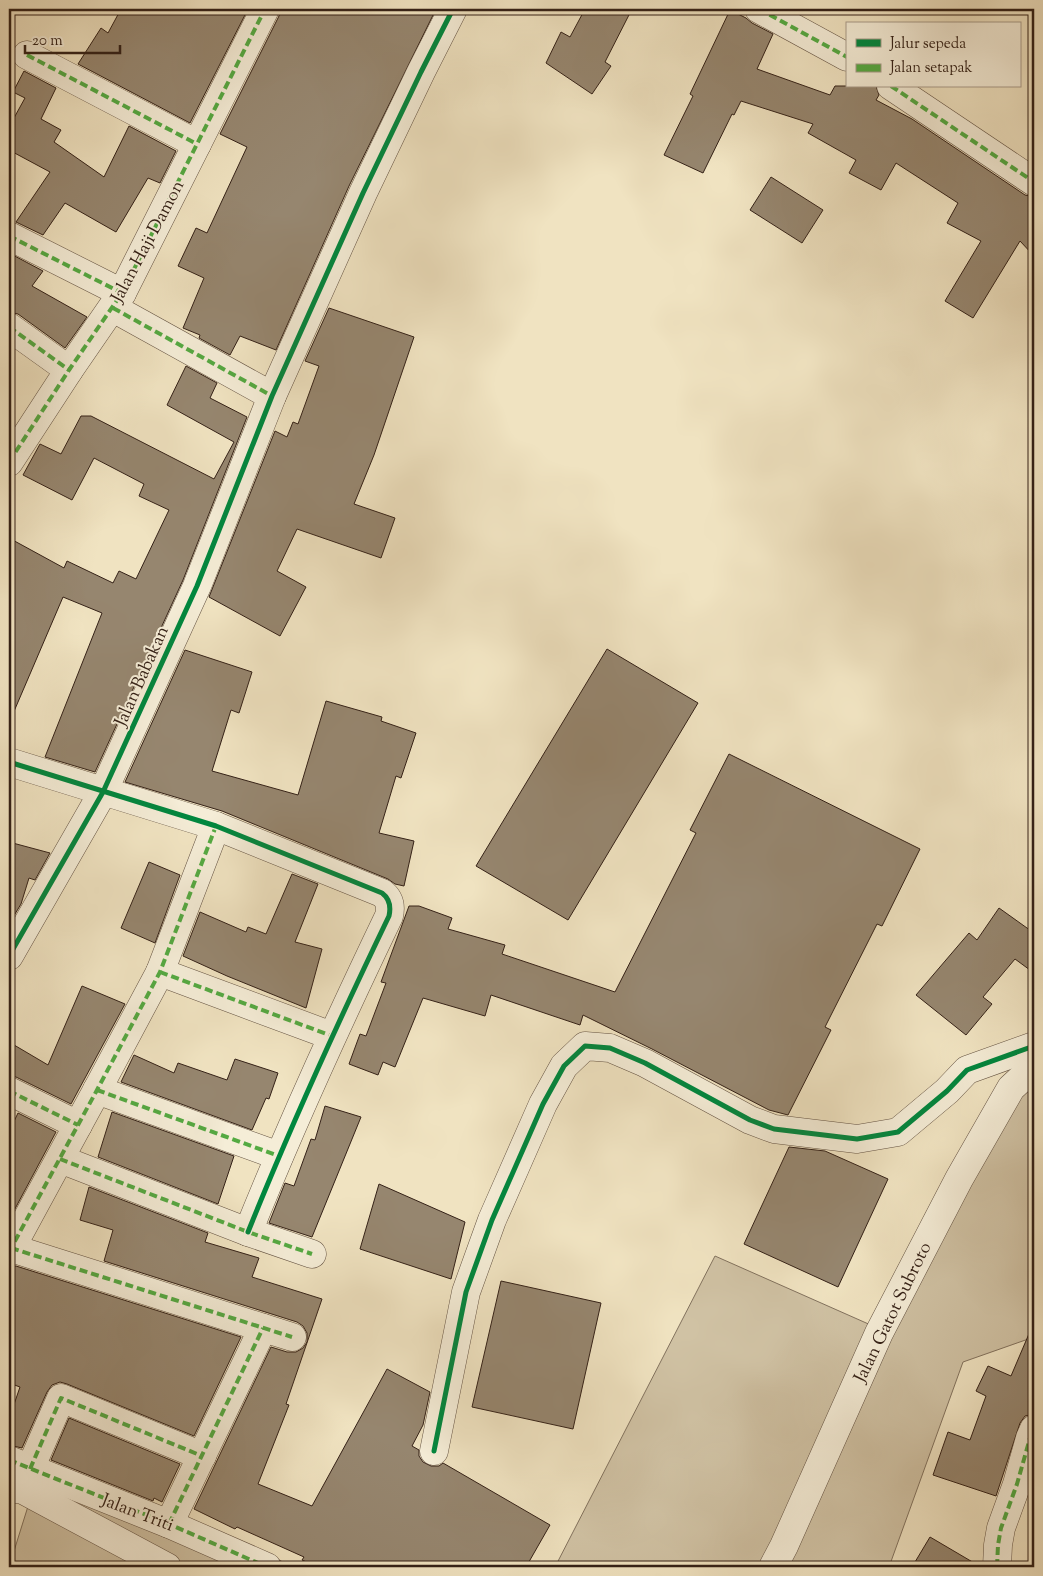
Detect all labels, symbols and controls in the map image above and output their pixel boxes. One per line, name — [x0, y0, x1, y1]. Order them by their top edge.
scale bar — [25, 22, 120, 54]
legend — [846, 22, 1020, 88]
text: 20 m — [32, 31, 63, 52]
text: Jalur sepeda — [889, 34, 966, 55]
text: Jalan setapak — [889, 58, 973, 79]
street label: Jalan Haji Damon — [105, 176, 192, 309]
street label: Jalan Babakan — [109, 622, 177, 732]
street label: Jalan Gatot Subroto — [848, 1238, 939, 1388]
street label: Jalan Triti — [96, 1488, 177, 1540]

